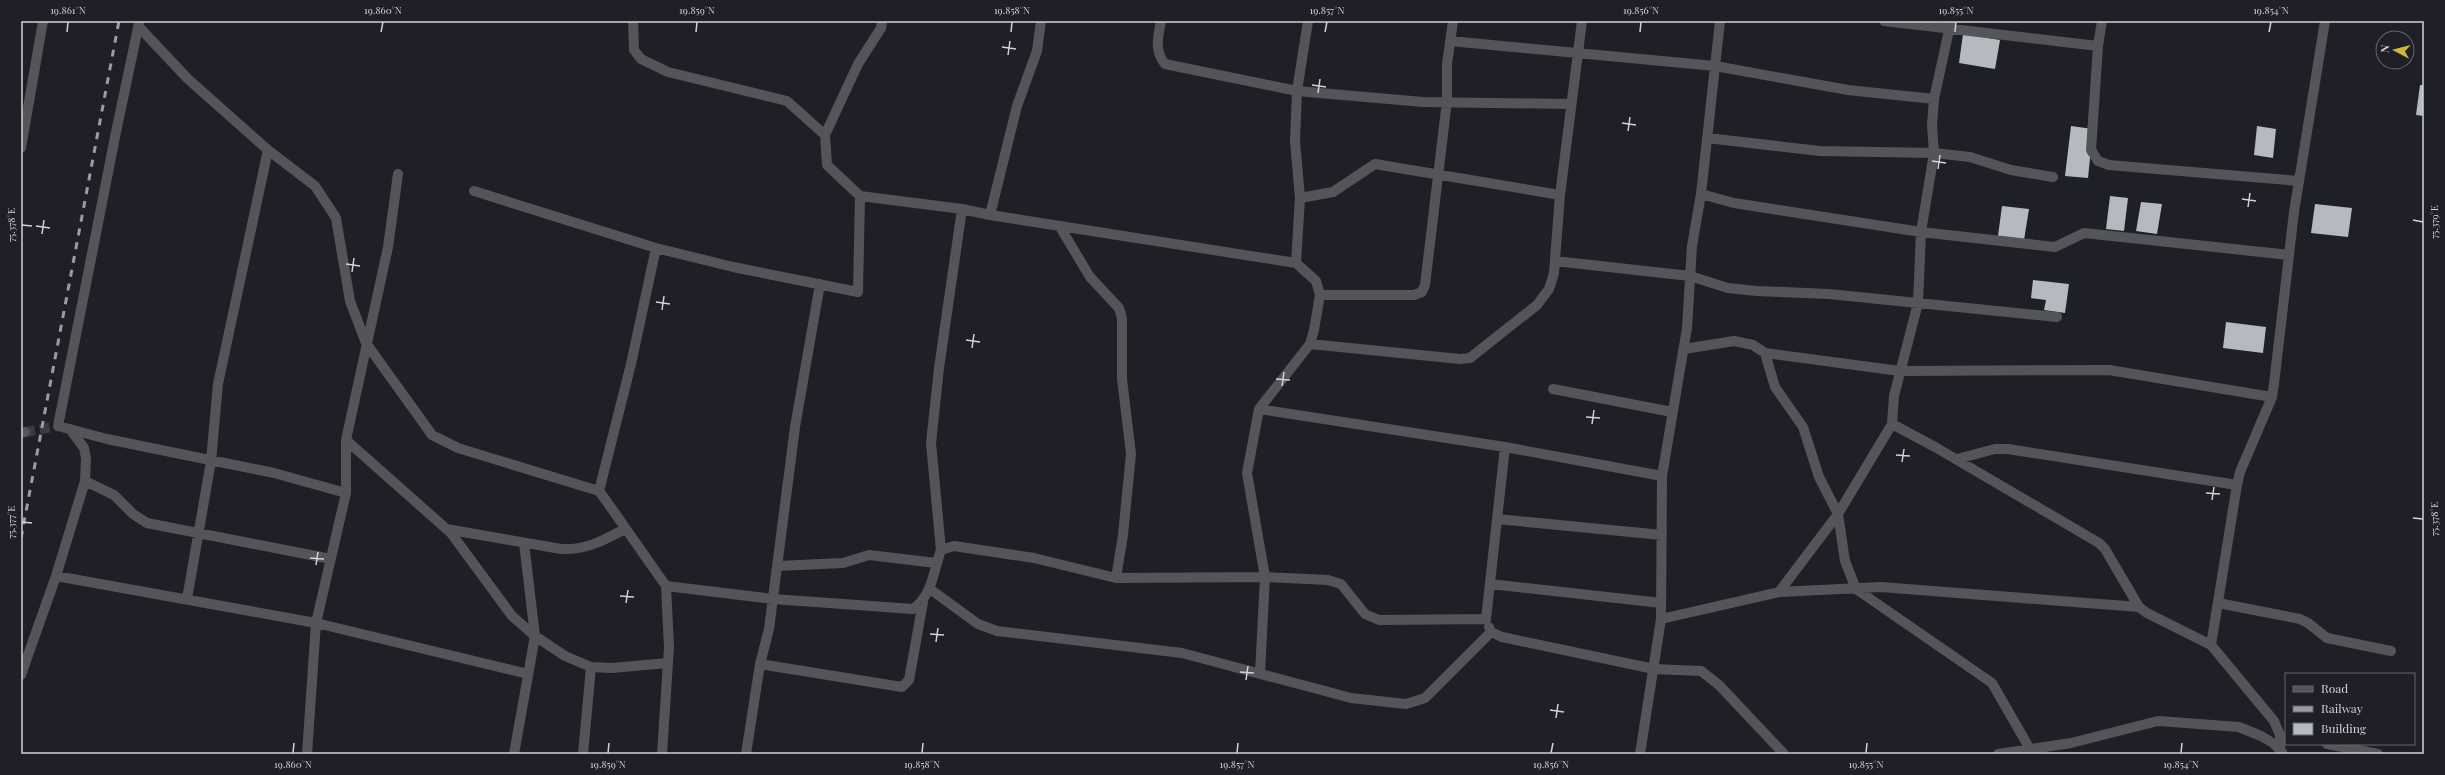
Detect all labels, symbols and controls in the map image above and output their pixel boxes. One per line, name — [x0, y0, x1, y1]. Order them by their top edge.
text: 19.861°N — [50, 3, 86, 17]
text: 19.860°N — [364, 3, 402, 17]
text: 19.859°N — [679, 3, 715, 17]
text: 19.858°N — [994, 3, 1030, 17]
text: 19.857°N — [1309, 3, 1345, 17]
text: 19.856°N — [1623, 3, 1659, 17]
text: 19.855°N — [1938, 3, 1974, 17]
text: 19.854°N — [2253, 3, 2289, 17]
north arrow — [2375, 30, 2415, 70]
text: N — [2377, 44, 2393, 54]
text: 75.379°E — [2427, 205, 2441, 239]
text: 75.378°E — [4, 208, 18, 242]
text: 75.378°E — [2427, 502, 2441, 536]
text: 75.377°E — [4, 506, 18, 538]
legend — [2285, 673, 2415, 745]
text: Road — [2321, 680, 2348, 696]
text: Railway — [2321, 700, 2363, 716]
text: Building — [2321, 720, 2367, 736]
text: 19.860°N — [274, 757, 312, 771]
text: 19.859°N — [590, 757, 626, 771]
text: 19.858°N — [904, 757, 940, 771]
text: 19.857°N — [1219, 757, 1255, 771]
text: 19.856°N — [1533, 757, 1569, 771]
text: 19.855°N — [1848, 757, 1884, 771]
text: 19.854°N — [2163, 757, 2199, 771]

